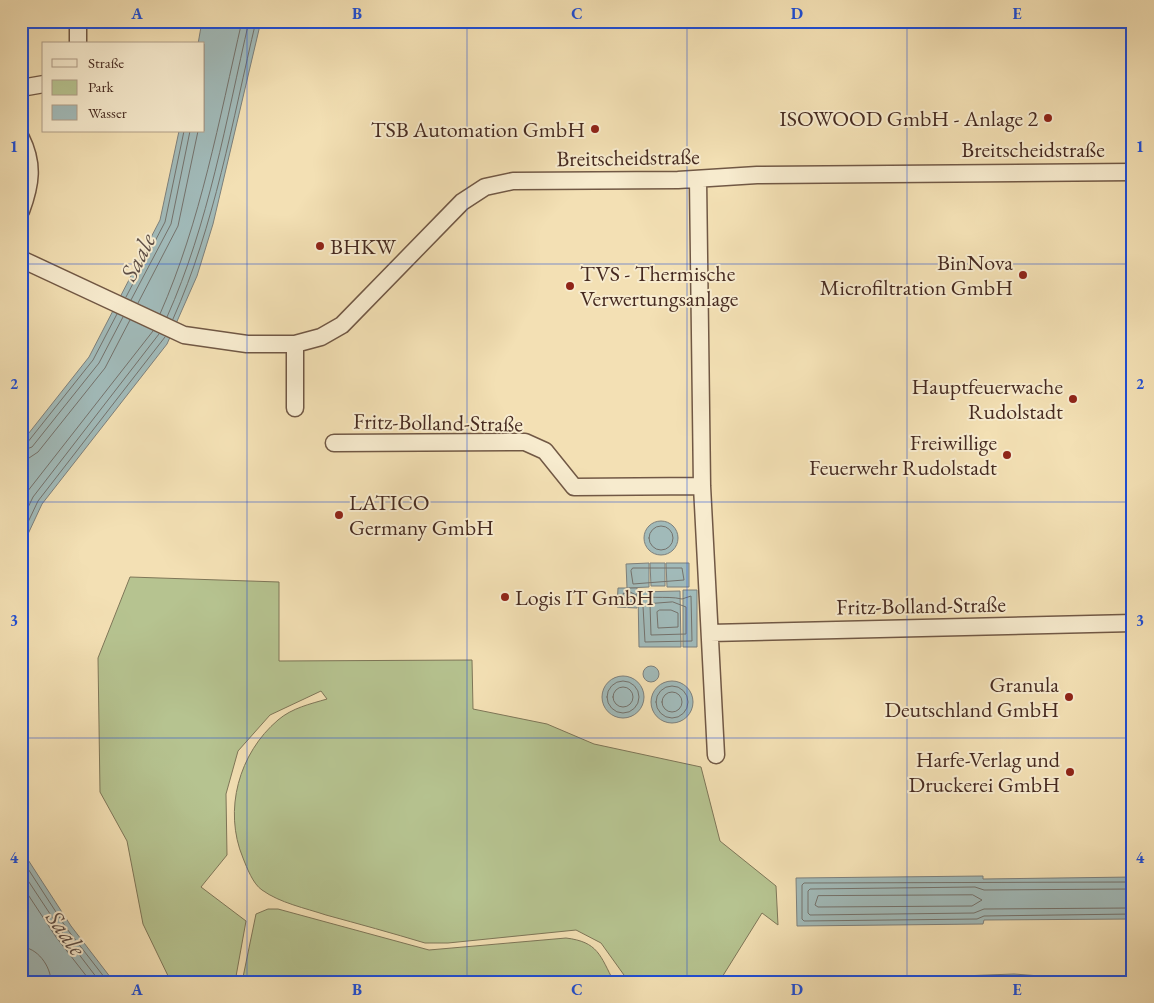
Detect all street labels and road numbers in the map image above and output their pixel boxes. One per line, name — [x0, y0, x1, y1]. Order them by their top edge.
street label: Breitscheidstraße — [961, 135, 1105, 164]
street label: Breitscheidstraße — [556, 142, 700, 173]
street label: Fritz-Bolland-Straße — [353, 407, 524, 438]
street label: Fritz-Bolland-Straße — [836, 590, 1007, 621]

